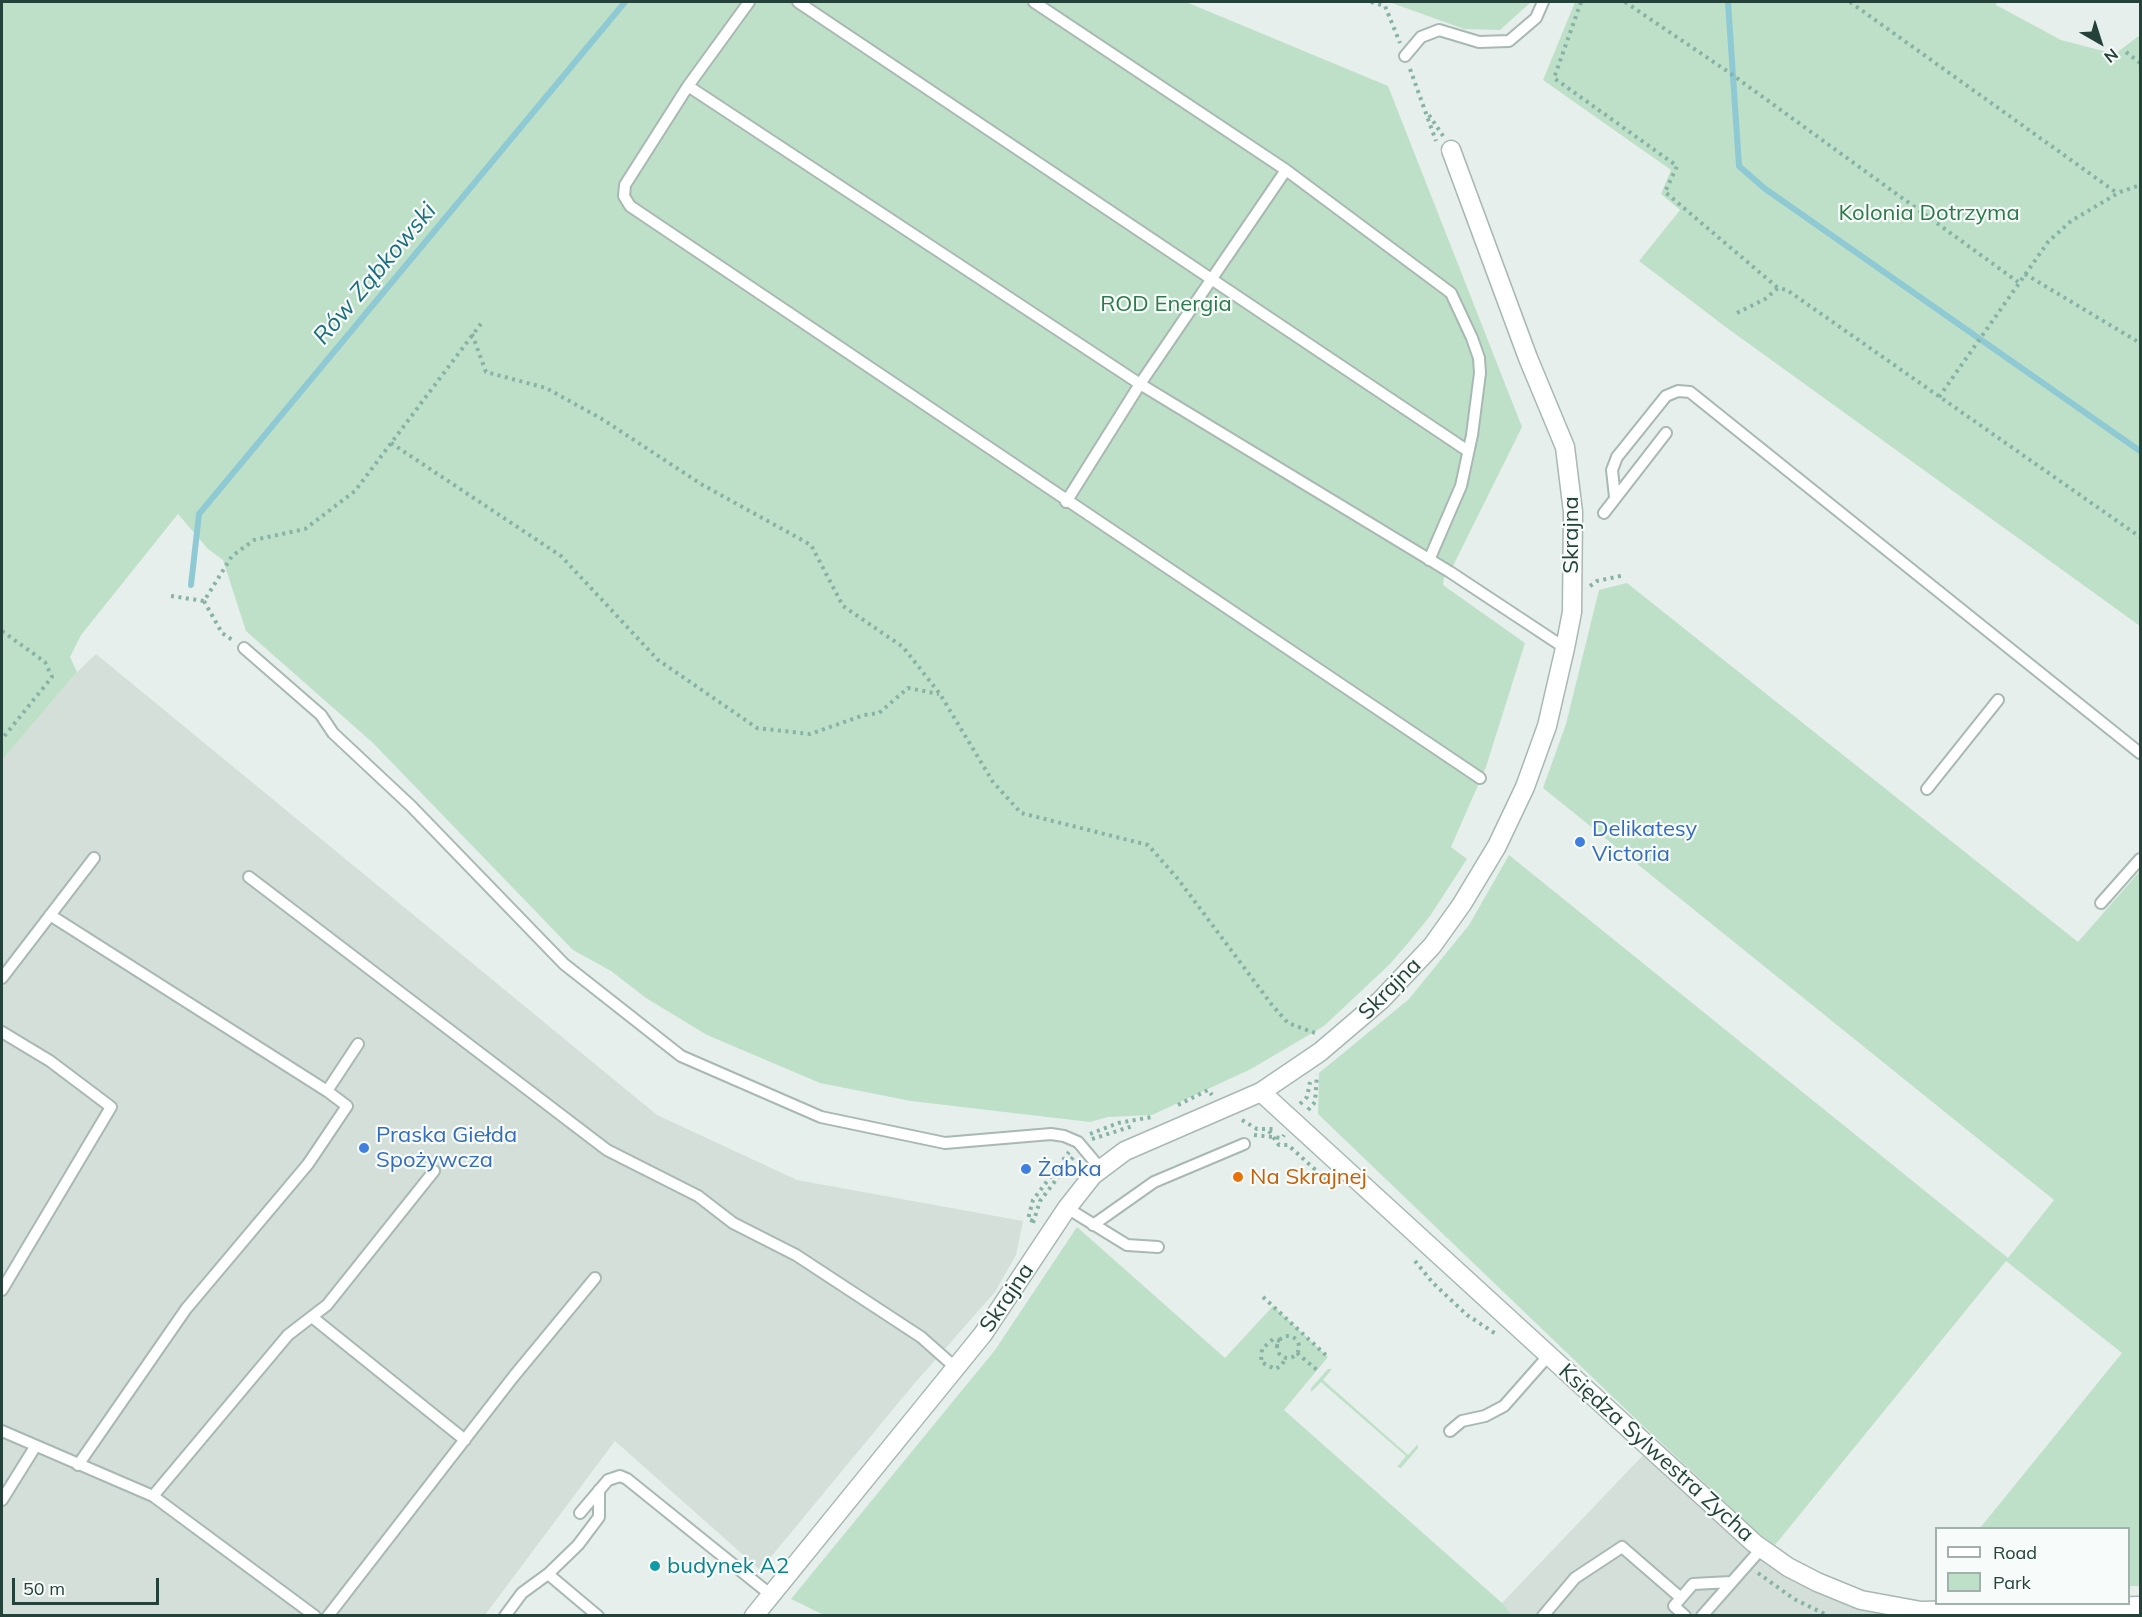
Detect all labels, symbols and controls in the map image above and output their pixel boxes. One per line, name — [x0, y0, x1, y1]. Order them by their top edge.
north arrow — [2070, 12, 2130, 72]
text: N — [2100, 44, 2122, 68]
water label: Rów Ząbkowski — [307, 197, 443, 351]
park label: Kolonia Dotrzyma — [1838, 200, 2020, 226]
park label: ROD Energia — [1100, 291, 1232, 317]
street label: Skrajna — [1558, 496, 1584, 574]
place label: Delikatesy Victoria — [1592, 816, 1697, 867]
marker: Delikatesy Victoria — [1573, 835, 1587, 849]
street label: Skrajna — [1353, 952, 1427, 1026]
place label: Praska Giełda Spożywcza — [376, 1122, 517, 1174]
marker: Praska Giełda Spożywcza — [357, 1141, 371, 1155]
place label: Żabka — [1038, 1156, 1102, 1182]
marker: Żabka — [1019, 1162, 1033, 1176]
place label: Na Skrajnej — [1250, 1164, 1367, 1190]
marker: Na Skrajnej — [1231, 1170, 1245, 1184]
street label: Skrajna — [974, 1259, 1040, 1337]
street label: Księdza Sylwestra Zycha — [1553, 1359, 1759, 1547]
legend — [1935, 1527, 2130, 1605]
text: Road — [1993, 1541, 2037, 1564]
place label: budynek A2 — [667, 1553, 789, 1579]
marker: budynek A2 — [648, 1559, 662, 1573]
scale bar — [15, 1566, 162, 1604]
text: Park — [1993, 1571, 2031, 1594]
text: 50 m — [23, 1577, 65, 1600]

